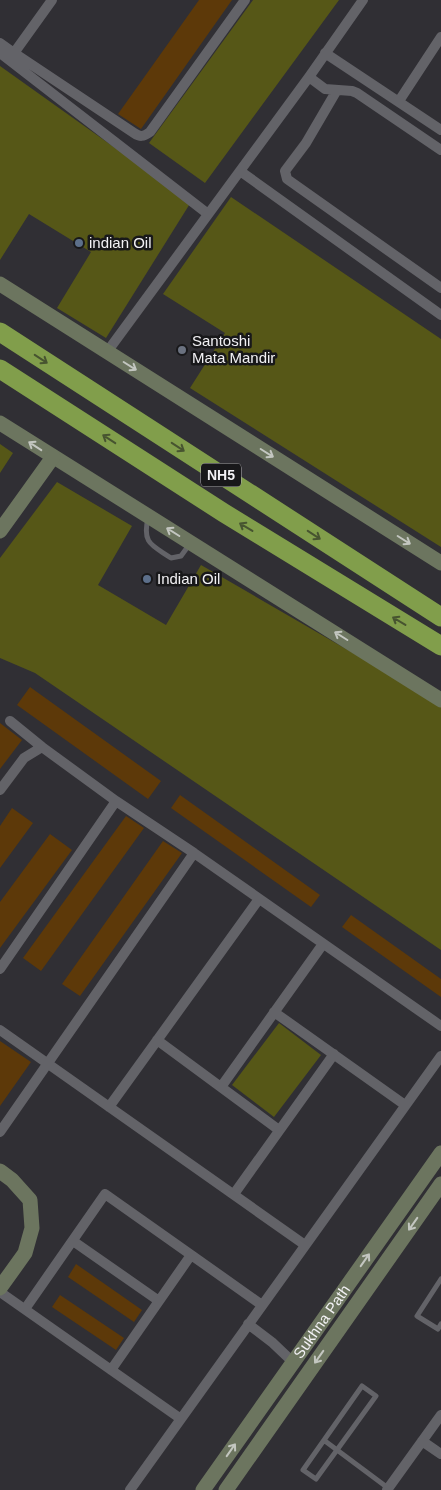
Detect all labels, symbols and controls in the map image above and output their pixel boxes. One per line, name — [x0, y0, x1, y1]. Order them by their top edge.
place label: indian Oil — [89, 234, 152, 251]
marker: indian Oil — [73, 237, 85, 249]
place label: Santoshi Mata Mandir — [192, 332, 275, 366]
marker: Santoshi Mata Mandir — [176, 344, 188, 356]
one-way arrow — [34, 354, 48, 364]
one-way arrow — [122, 362, 136, 372]
one-way arrow — [102, 434, 116, 444]
one-way arrow — [29, 440, 43, 450]
one-way arrow — [170, 442, 184, 452]
one-way arrow — [260, 448, 274, 458]
road number: NH5 — [201, 464, 241, 486]
one-way arrow — [239, 521, 253, 531]
one-way arrow — [167, 526, 181, 536]
one-way arrow — [307, 530, 321, 540]
one-way arrow — [397, 535, 411, 545]
place label: Indian Oil — [157, 570, 220, 587]
marker: Indian Oil — [141, 573, 153, 585]
one-way arrow — [393, 615, 407, 625]
one-way arrow — [334, 631, 348, 641]
one-way arrow — [408, 1217, 418, 1231]
one-way arrow — [360, 1254, 370, 1268]
street label: Sukhna Path — [290, 1281, 353, 1361]
one-way arrow — [314, 1350, 324, 1364]
one-way arrow — [226, 1443, 236, 1457]

